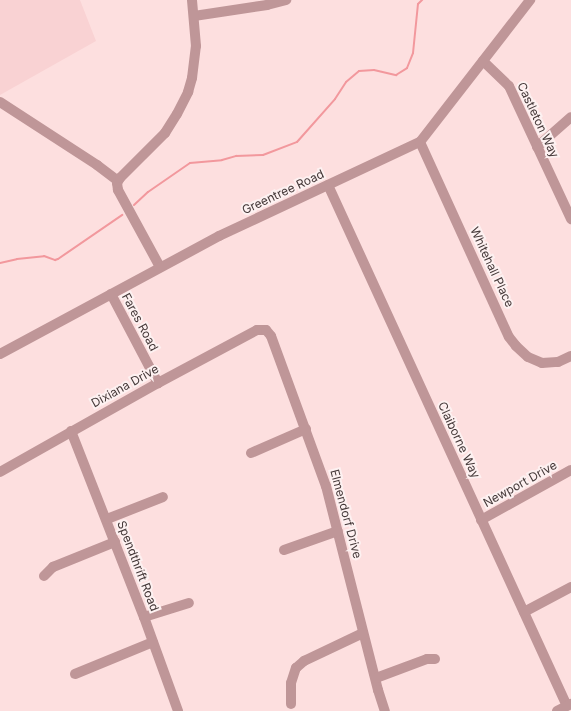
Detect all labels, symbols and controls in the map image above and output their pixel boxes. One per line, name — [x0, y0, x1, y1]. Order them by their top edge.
street label: Castleton Way — [514, 80, 562, 160]
street label: Greentree Road — [240, 167, 326, 217]
street label: Whitehall Place — [467, 225, 517, 309]
street label: Fares Road — [119, 291, 161, 353]
street label: Dixiana Drive — [89, 362, 161, 410]
street label: Claiborne Way — [435, 400, 483, 480]
street label: Newport Drive — [481, 458, 559, 510]
street label: Elmendorf Drive — [327, 468, 365, 560]
street label: Spendthrift Road — [114, 519, 162, 613]

